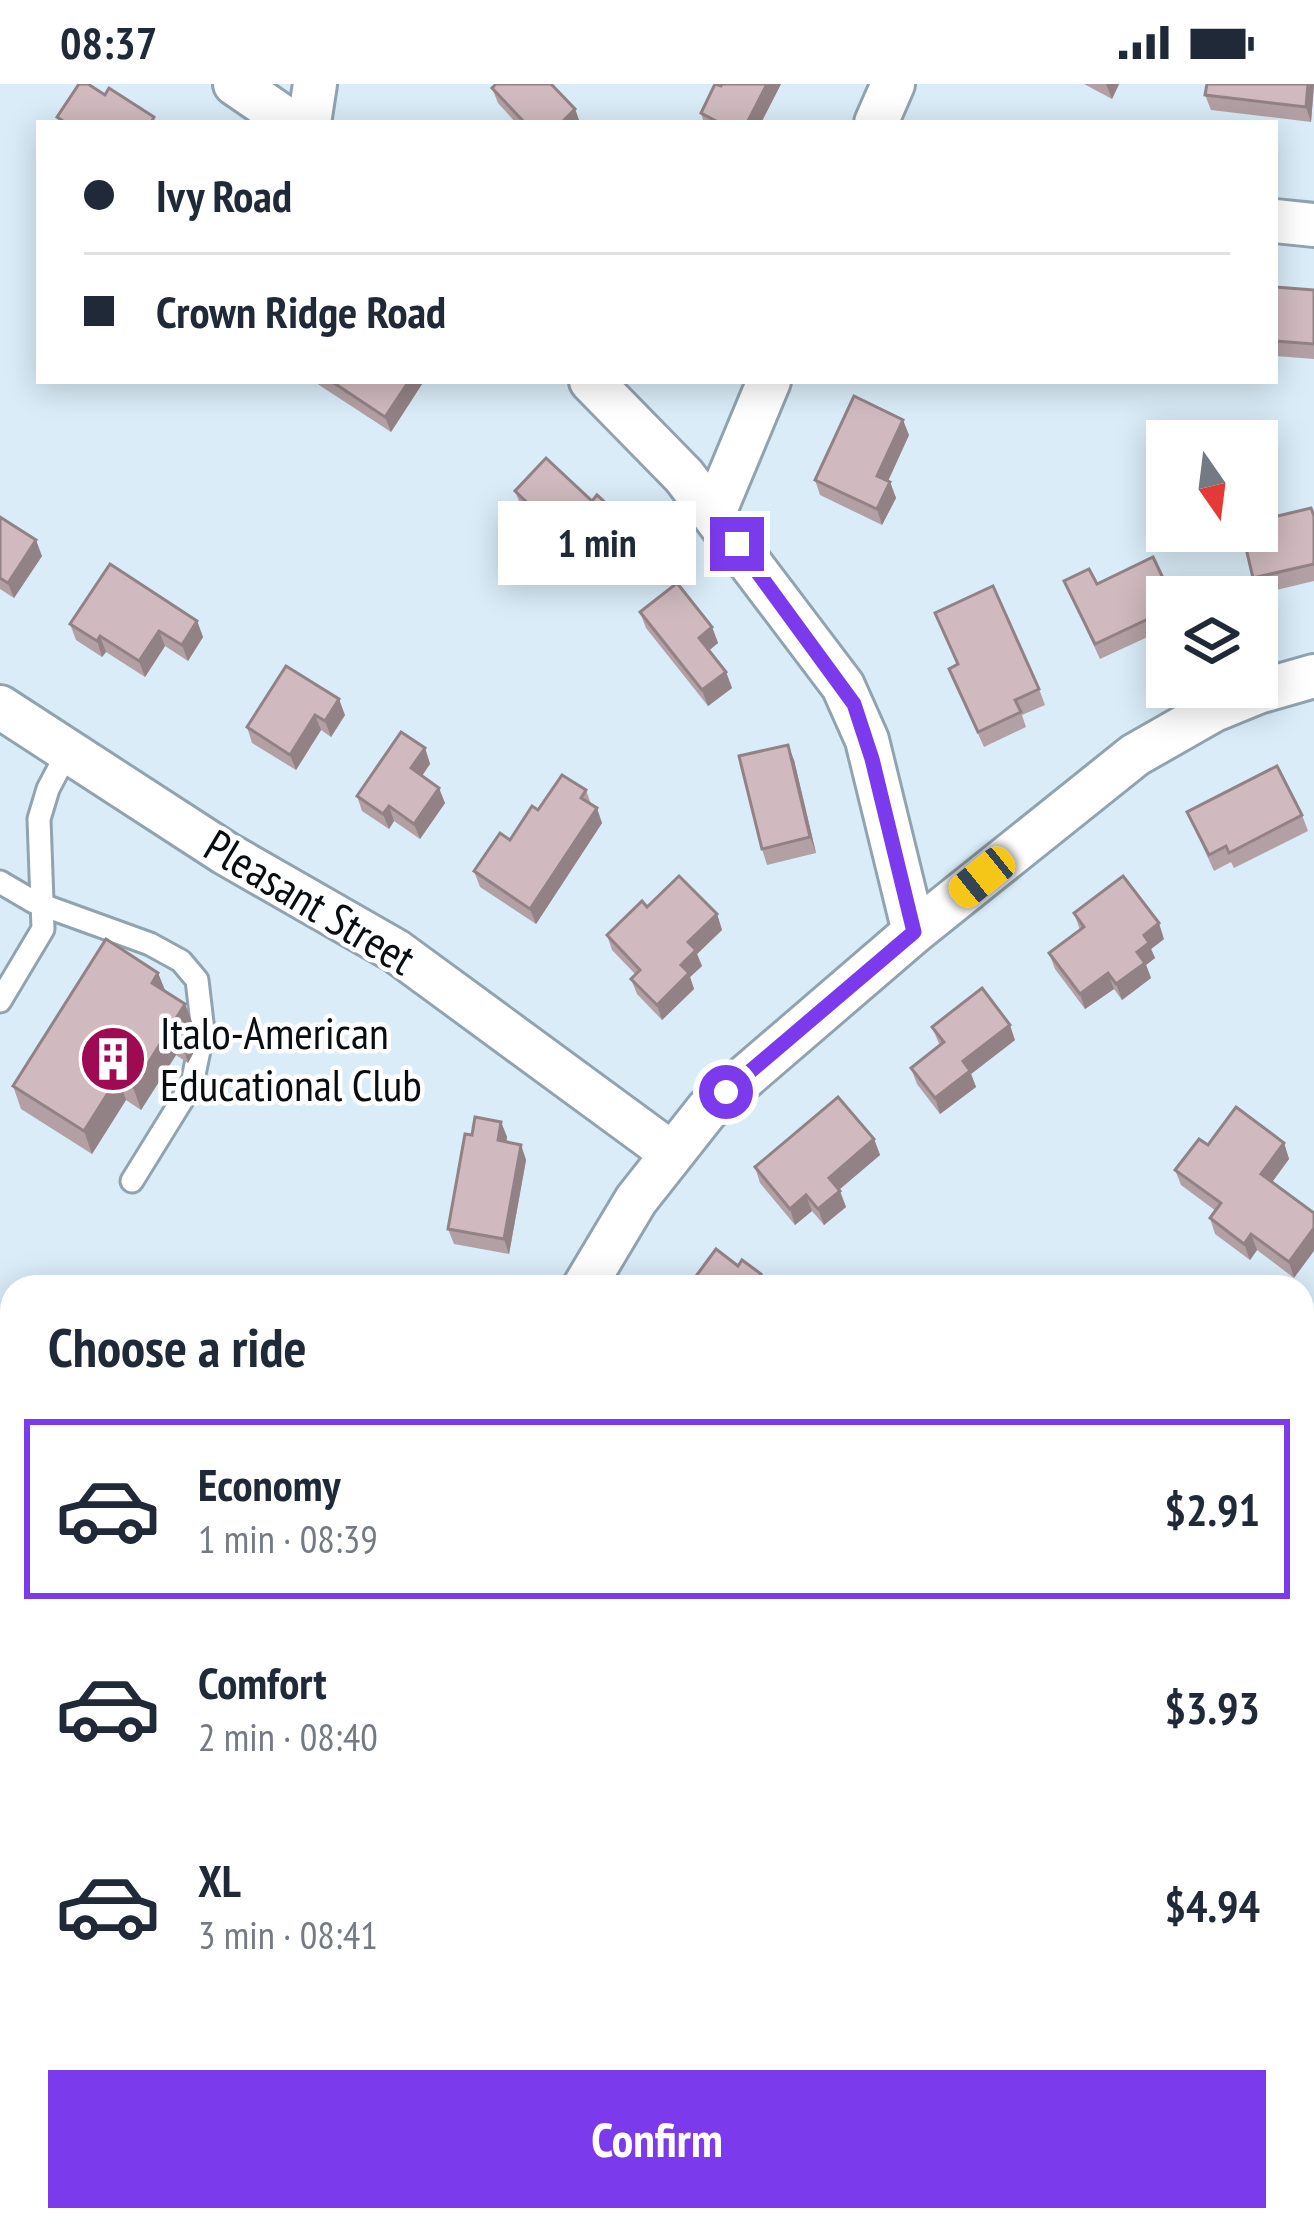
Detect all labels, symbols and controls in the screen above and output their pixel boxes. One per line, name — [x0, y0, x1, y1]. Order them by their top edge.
text: 08:37 — [60, 13, 157, 71]
text: Ivy Road — [156, 166, 292, 224]
text: Crown Ridge Road — [156, 282, 446, 340]
north arrow — [1146, 420, 1278, 552]
map controls — [1146, 420, 1278, 708]
callout: 1 min — [497, 502, 695, 586]
text: 1 min — [558, 517, 636, 568]
route end — [710, 517, 764, 571]
button: layers — [1146, 576, 1278, 708]
street label: Pleasant Street — [195, 816, 427, 987]
car — [943, 840, 1021, 914]
place label: Italo-American Educational Club — [160, 1003, 422, 1113]
building icon: Italo-American Educational Club — [78, 1024, 148, 1094]
route start — [699, 1065, 753, 1119]
text: Choose a ride — [48, 1312, 307, 1382]
icon: car — [54, 1455, 162, 1563]
text: Economy — [198, 1455, 341, 1513]
text: $2.91 — [1164, 1480, 1260, 1538]
text: 1 min · 08:39 — [198, 1513, 378, 1564]
icon: car — [54, 1653, 162, 1761]
text: Comfort — [198, 1653, 327, 1711]
text: $3.93 — [1164, 1678, 1260, 1736]
text: 2 min · 08:40 — [198, 1711, 378, 1762]
icon: car — [54, 1851, 162, 1959]
text: XL — [198, 1851, 241, 1909]
text: $4.94 — [1164, 1876, 1260, 1934]
text: 3 min · 08:41 — [198, 1909, 378, 1960]
button: Confirm — [48, 2070, 1266, 2208]

